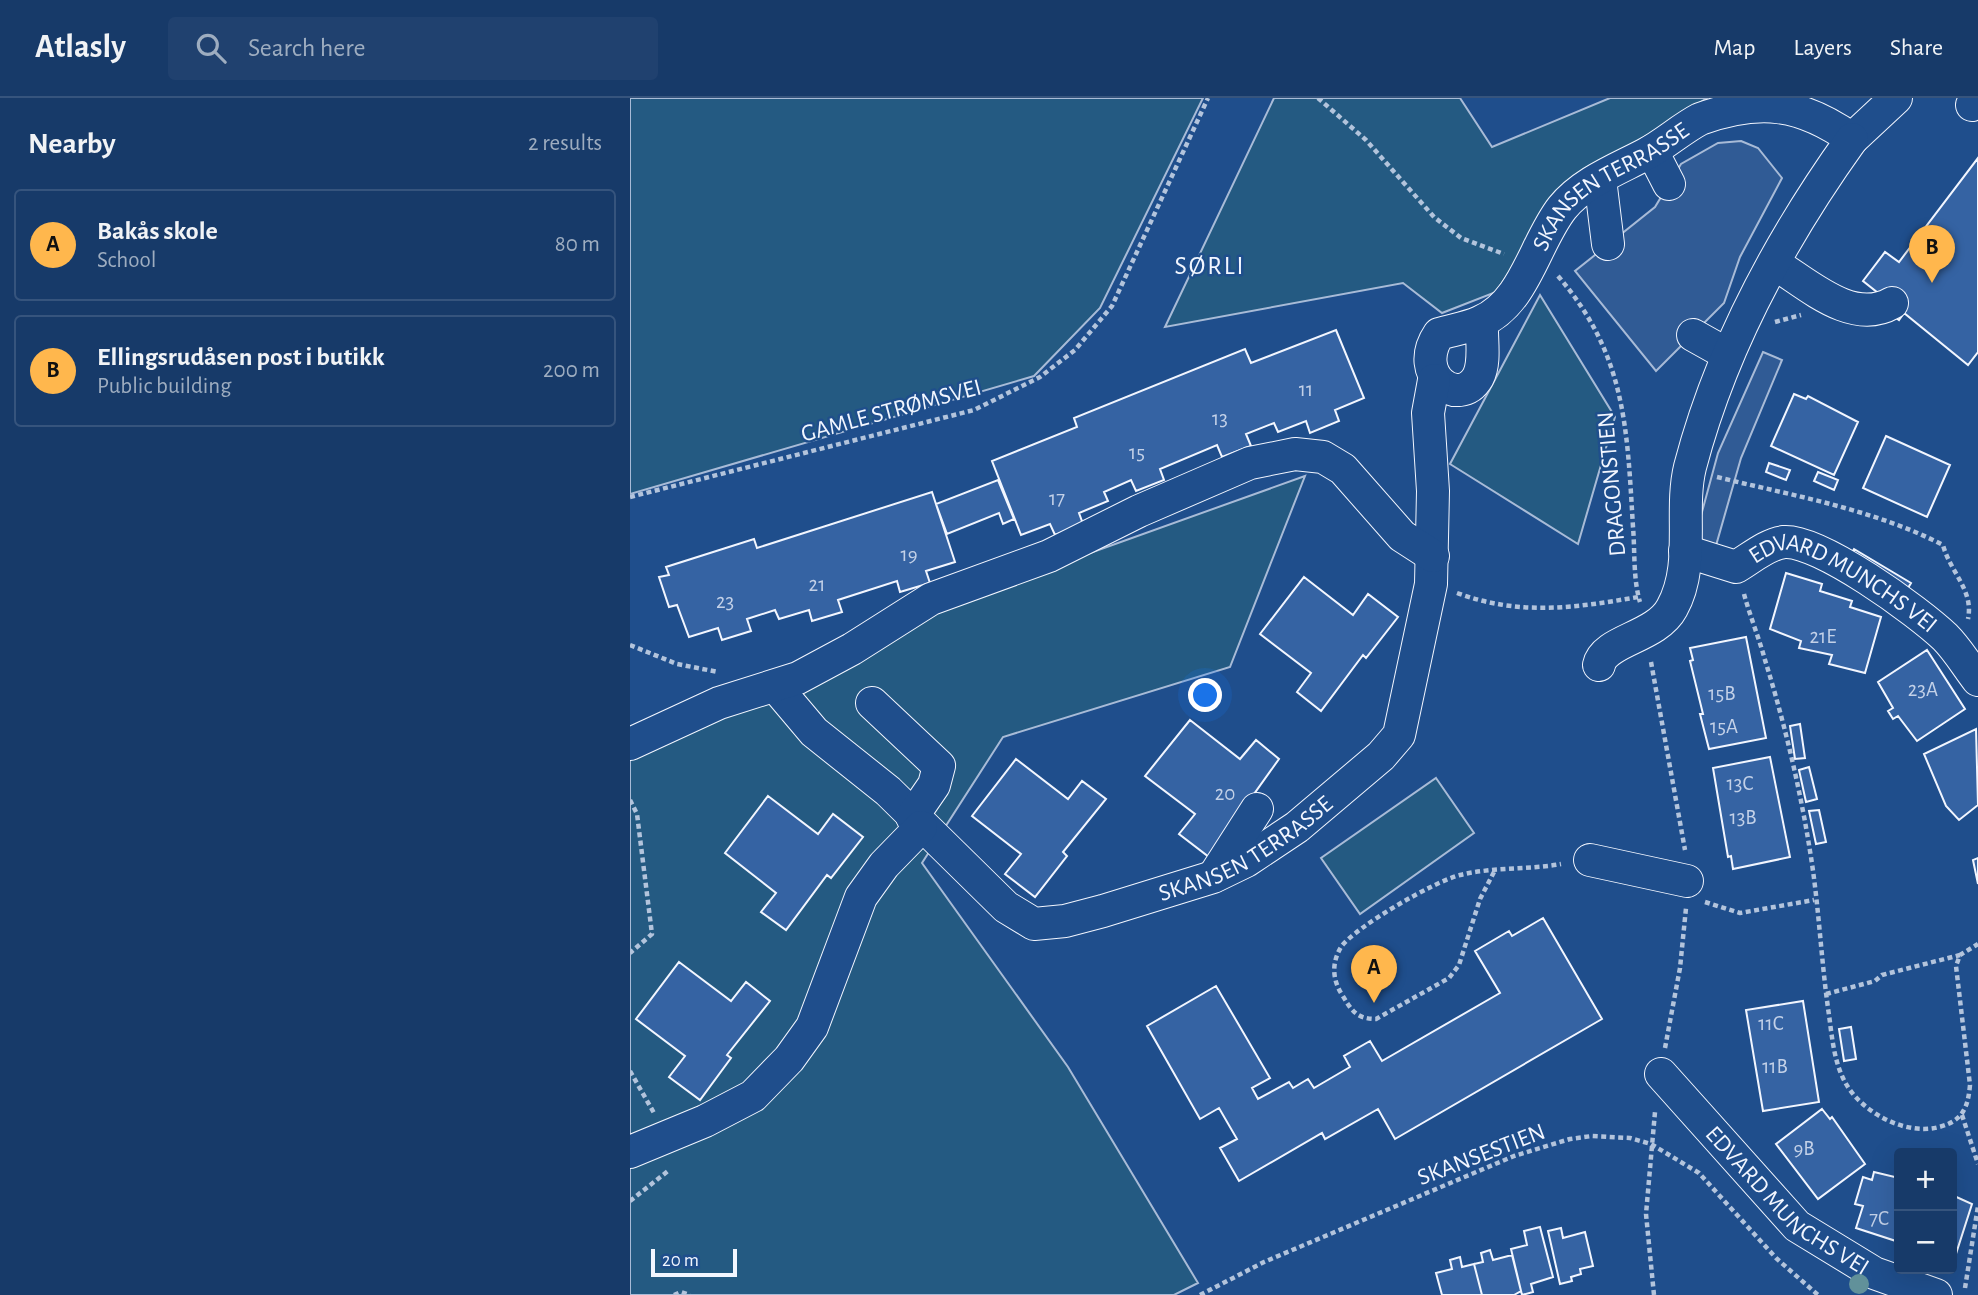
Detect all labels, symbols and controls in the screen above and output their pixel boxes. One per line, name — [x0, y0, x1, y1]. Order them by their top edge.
search box — [168, 17, 658, 80]
icon: search — [192, 29, 230, 67]
text: Atlasly — [35, 31, 126, 64]
text: Search here — [248, 35, 366, 61]
text: Map — [1713, 36, 1755, 60]
text: Layers — [1793, 36, 1852, 60]
text: Share — [1890, 36, 1943, 60]
street label: SKANSEN TERRASSE — [1529, 118, 1694, 255]
text: Nearby — [28, 129, 116, 159]
text: 2 results — [528, 132, 602, 155]
text: Bakås skole — [97, 218, 218, 244]
pin: B — [1909, 225, 1955, 283]
text: A — [46, 233, 60, 256]
text: 80 m — [555, 233, 600, 256]
text: School — [97, 249, 156, 272]
district label: SØRLI — [1175, 253, 1246, 279]
text: Ellingsrudåsen post i butikk — [97, 344, 385, 370]
text: B — [46, 359, 60, 382]
text: 200 m — [543, 359, 600, 382]
text: Public building — [97, 375, 231, 398]
street label: GAMLE STRØMSVEI — [799, 375, 984, 447]
house number: 11 — [1299, 379, 1313, 400]
house number: 13 — [1212, 408, 1228, 429]
street label: DRAGONSTIEN — [1594, 410, 1630, 557]
house number: 15 — [1129, 442, 1145, 463]
house number: 17 — [1049, 488, 1065, 509]
street label: EDVARD MUNCHS VEI — [1745, 530, 1941, 638]
house number: 19 — [900, 544, 918, 565]
house number: 21 — [809, 574, 825, 595]
house number: 23 — [716, 591, 734, 612]
house number: 21E — [1810, 626, 1836, 647]
your location — [1188, 678, 1222, 712]
house number: 23A — [1908, 679, 1938, 700]
house number: 15B — [1708, 683, 1736, 704]
house number: 15A — [1710, 716, 1738, 737]
house number: 13C — [1727, 773, 1753, 794]
house number: 20 — [1215, 783, 1235, 804]
street label: SKANSEN TERRASSE — [1156, 791, 1338, 906]
house number: 13B — [1729, 807, 1757, 828]
pin: A — [1351, 945, 1397, 1003]
house number: 11C — [1758, 1013, 1784, 1034]
house number: 11B — [1762, 1056, 1788, 1077]
street label: SKANSESTIEN — [1414, 1120, 1549, 1190]
street label: EDVARD MUNCHS VEI — [1701, 1122, 1873, 1280]
house number: 9B — [1793, 1138, 1815, 1159]
map controls — [1894, 1148, 1957, 1274]
button: + — [1894, 1148, 1957, 1211]
house number: 7C — [1869, 1208, 1889, 1229]
button: − — [1894, 1211, 1957, 1274]
scale bar — [651, 1246, 737, 1278]
text: 20 m — [662, 1251, 699, 1270]

